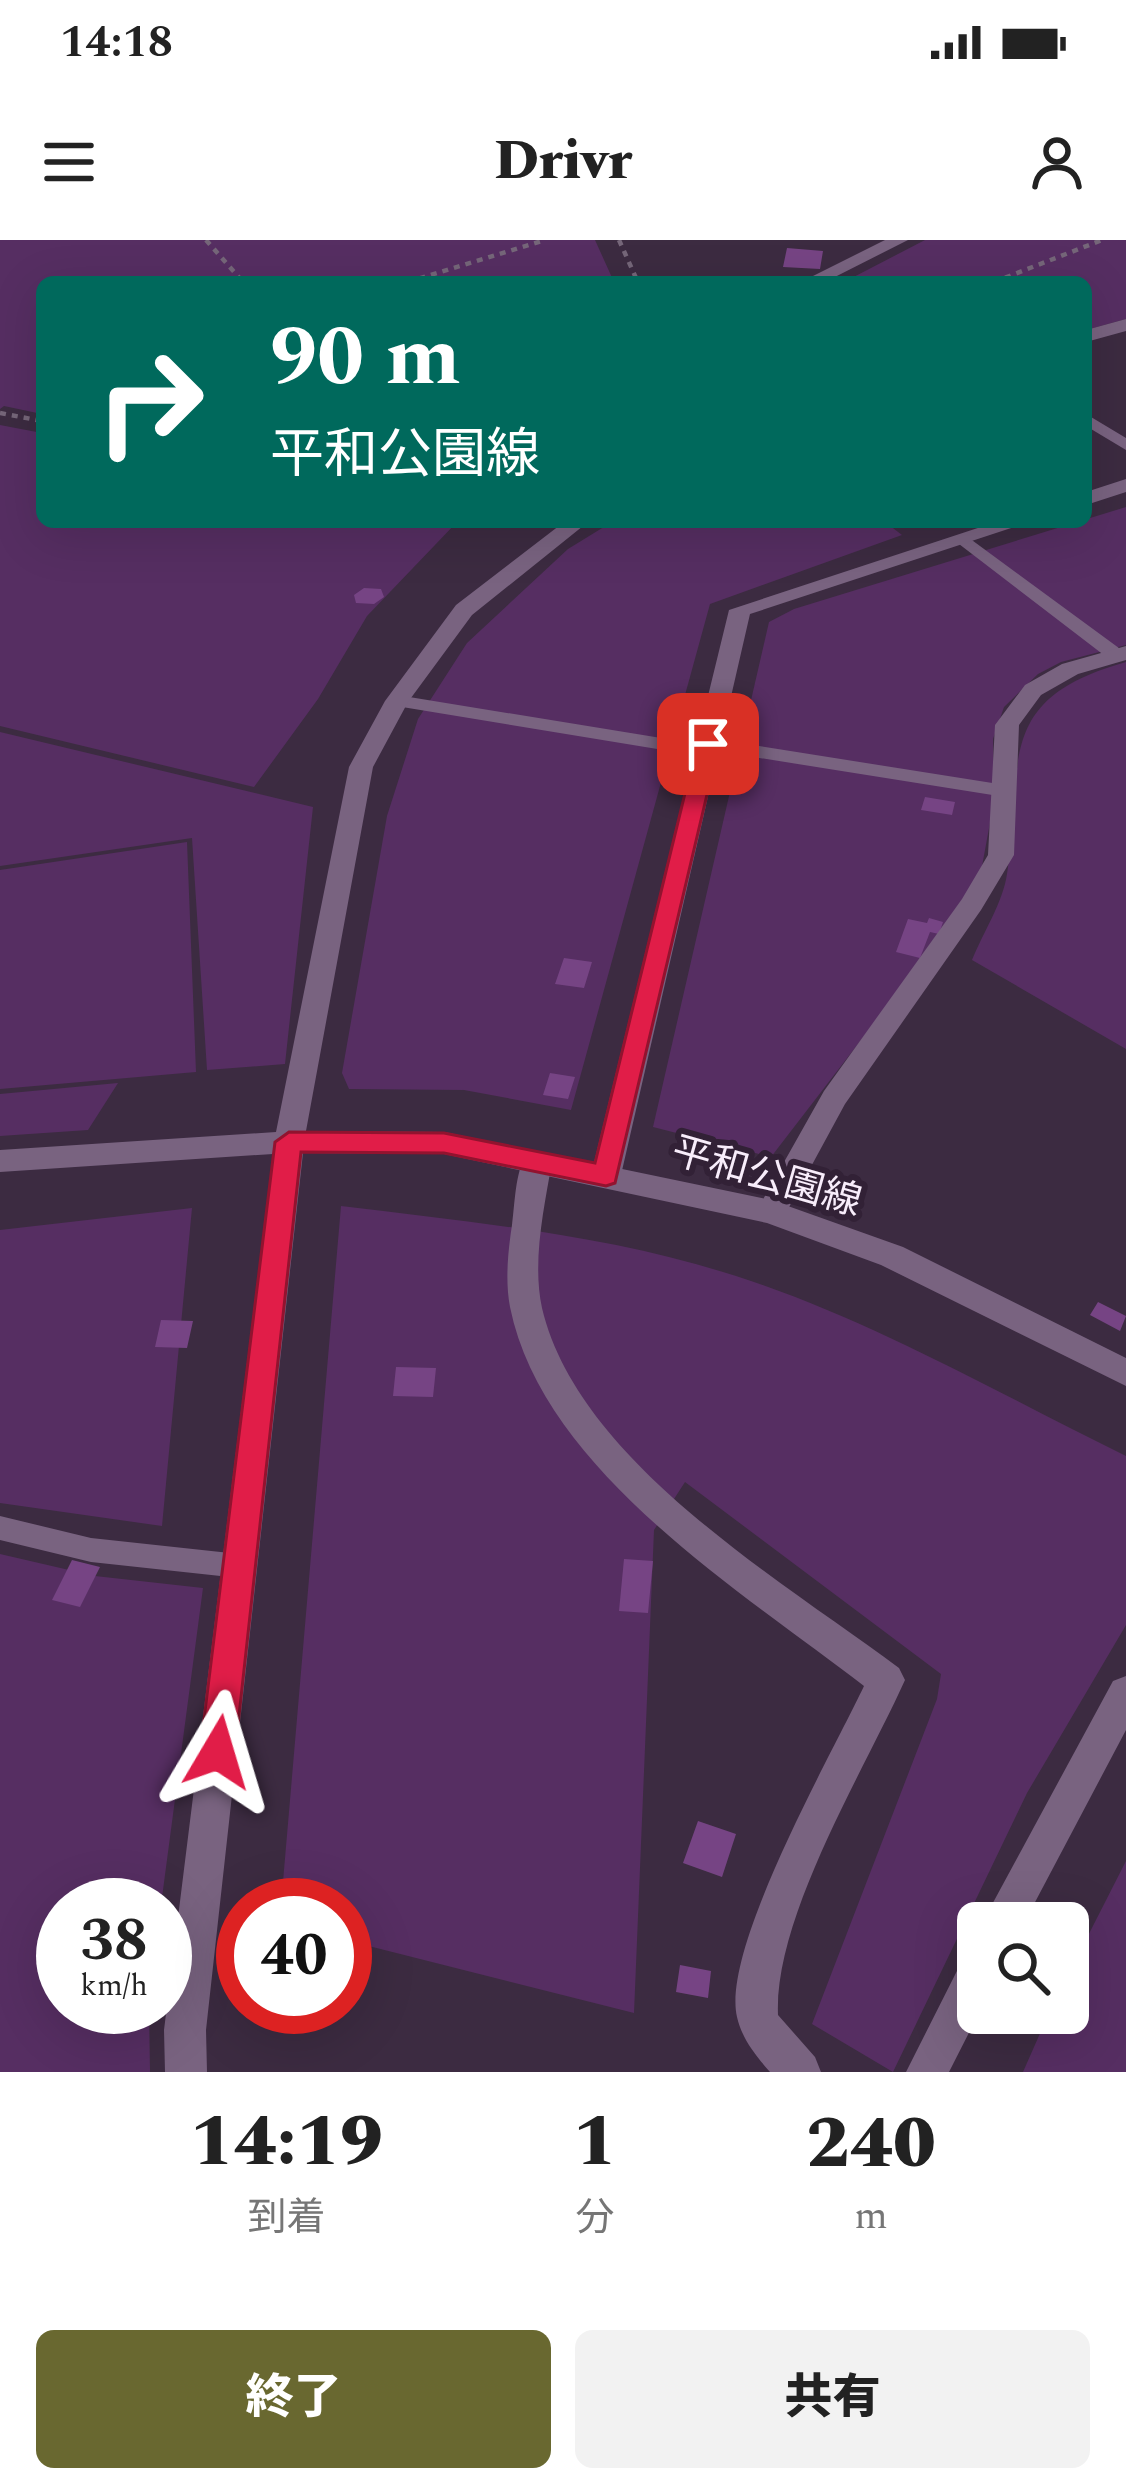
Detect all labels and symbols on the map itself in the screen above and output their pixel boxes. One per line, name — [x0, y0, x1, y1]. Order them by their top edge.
pin — [657, 693, 759, 795]
street label: 平和公園線 — [664, 1122, 868, 1233]
position arrow — [155, 1689, 281, 1815]
speed limit sign: 40 — [216, 1878, 372, 2034]

